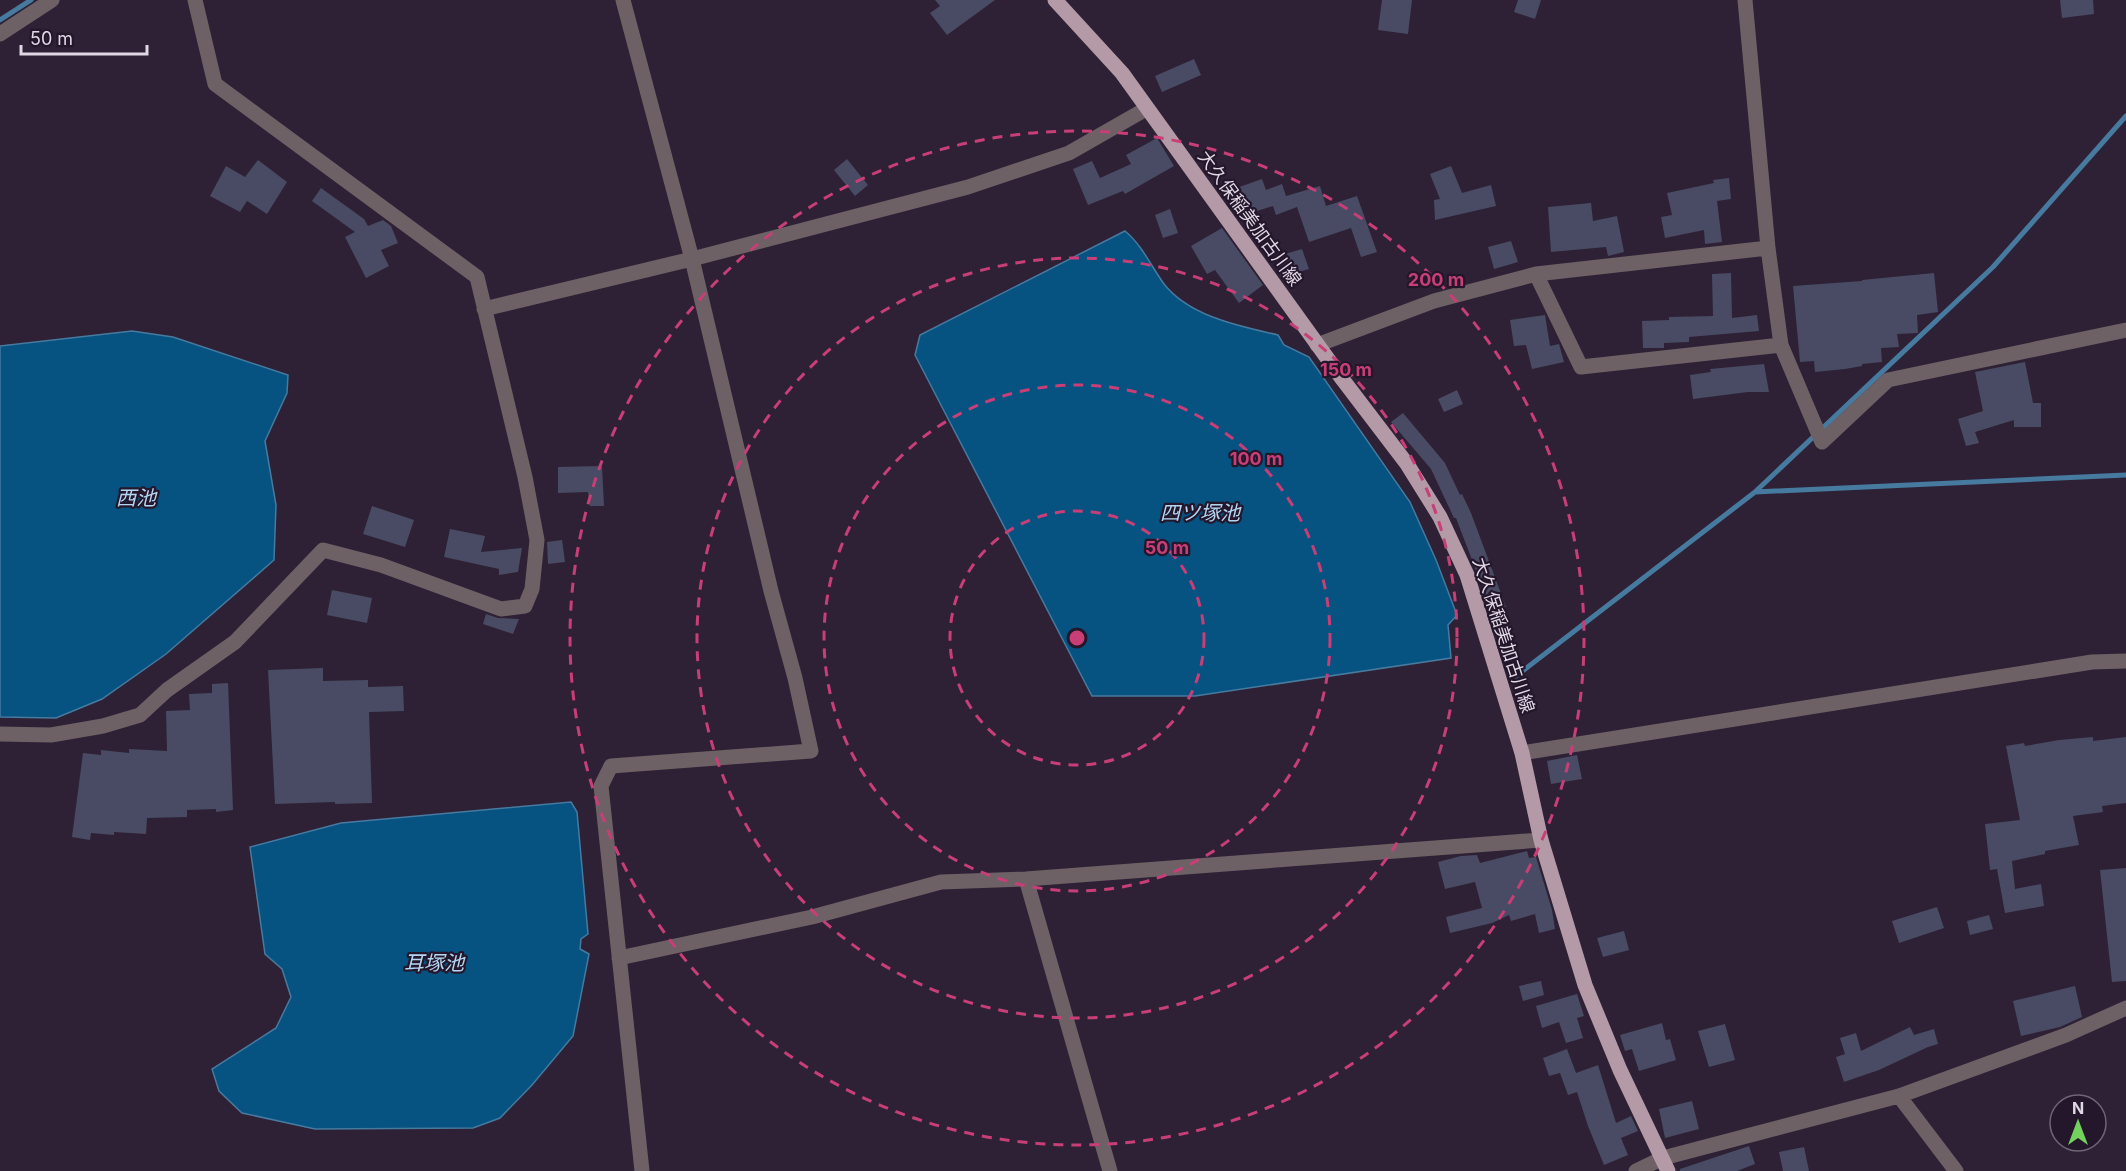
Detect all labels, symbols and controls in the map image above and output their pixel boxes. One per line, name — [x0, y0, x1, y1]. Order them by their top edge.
scale bar — [21, 18, 147, 56]
text: 50 m — [30, 28, 73, 49]
street label: 大久保稲美加古川線 — [1194, 146, 1306, 290]
text: 200 m — [1408, 269, 1464, 290]
text: 150 m — [1320, 359, 1372, 380]
text: 100 m — [1230, 448, 1282, 469]
water label: 西池 — [116, 486, 158, 510]
water label: 四ツ塚池 — [1160, 501, 1242, 525]
text: 50 m — [1145, 537, 1189, 558]
street label: 大久保稲美加古川線 — [1469, 555, 1539, 715]
centre of rings — [1067, 628, 1087, 648]
water label: 耳塚池 — [404, 951, 466, 975]
north arrow — [2048, 1093, 2108, 1153]
text: N — [2072, 1098, 2084, 1118]

